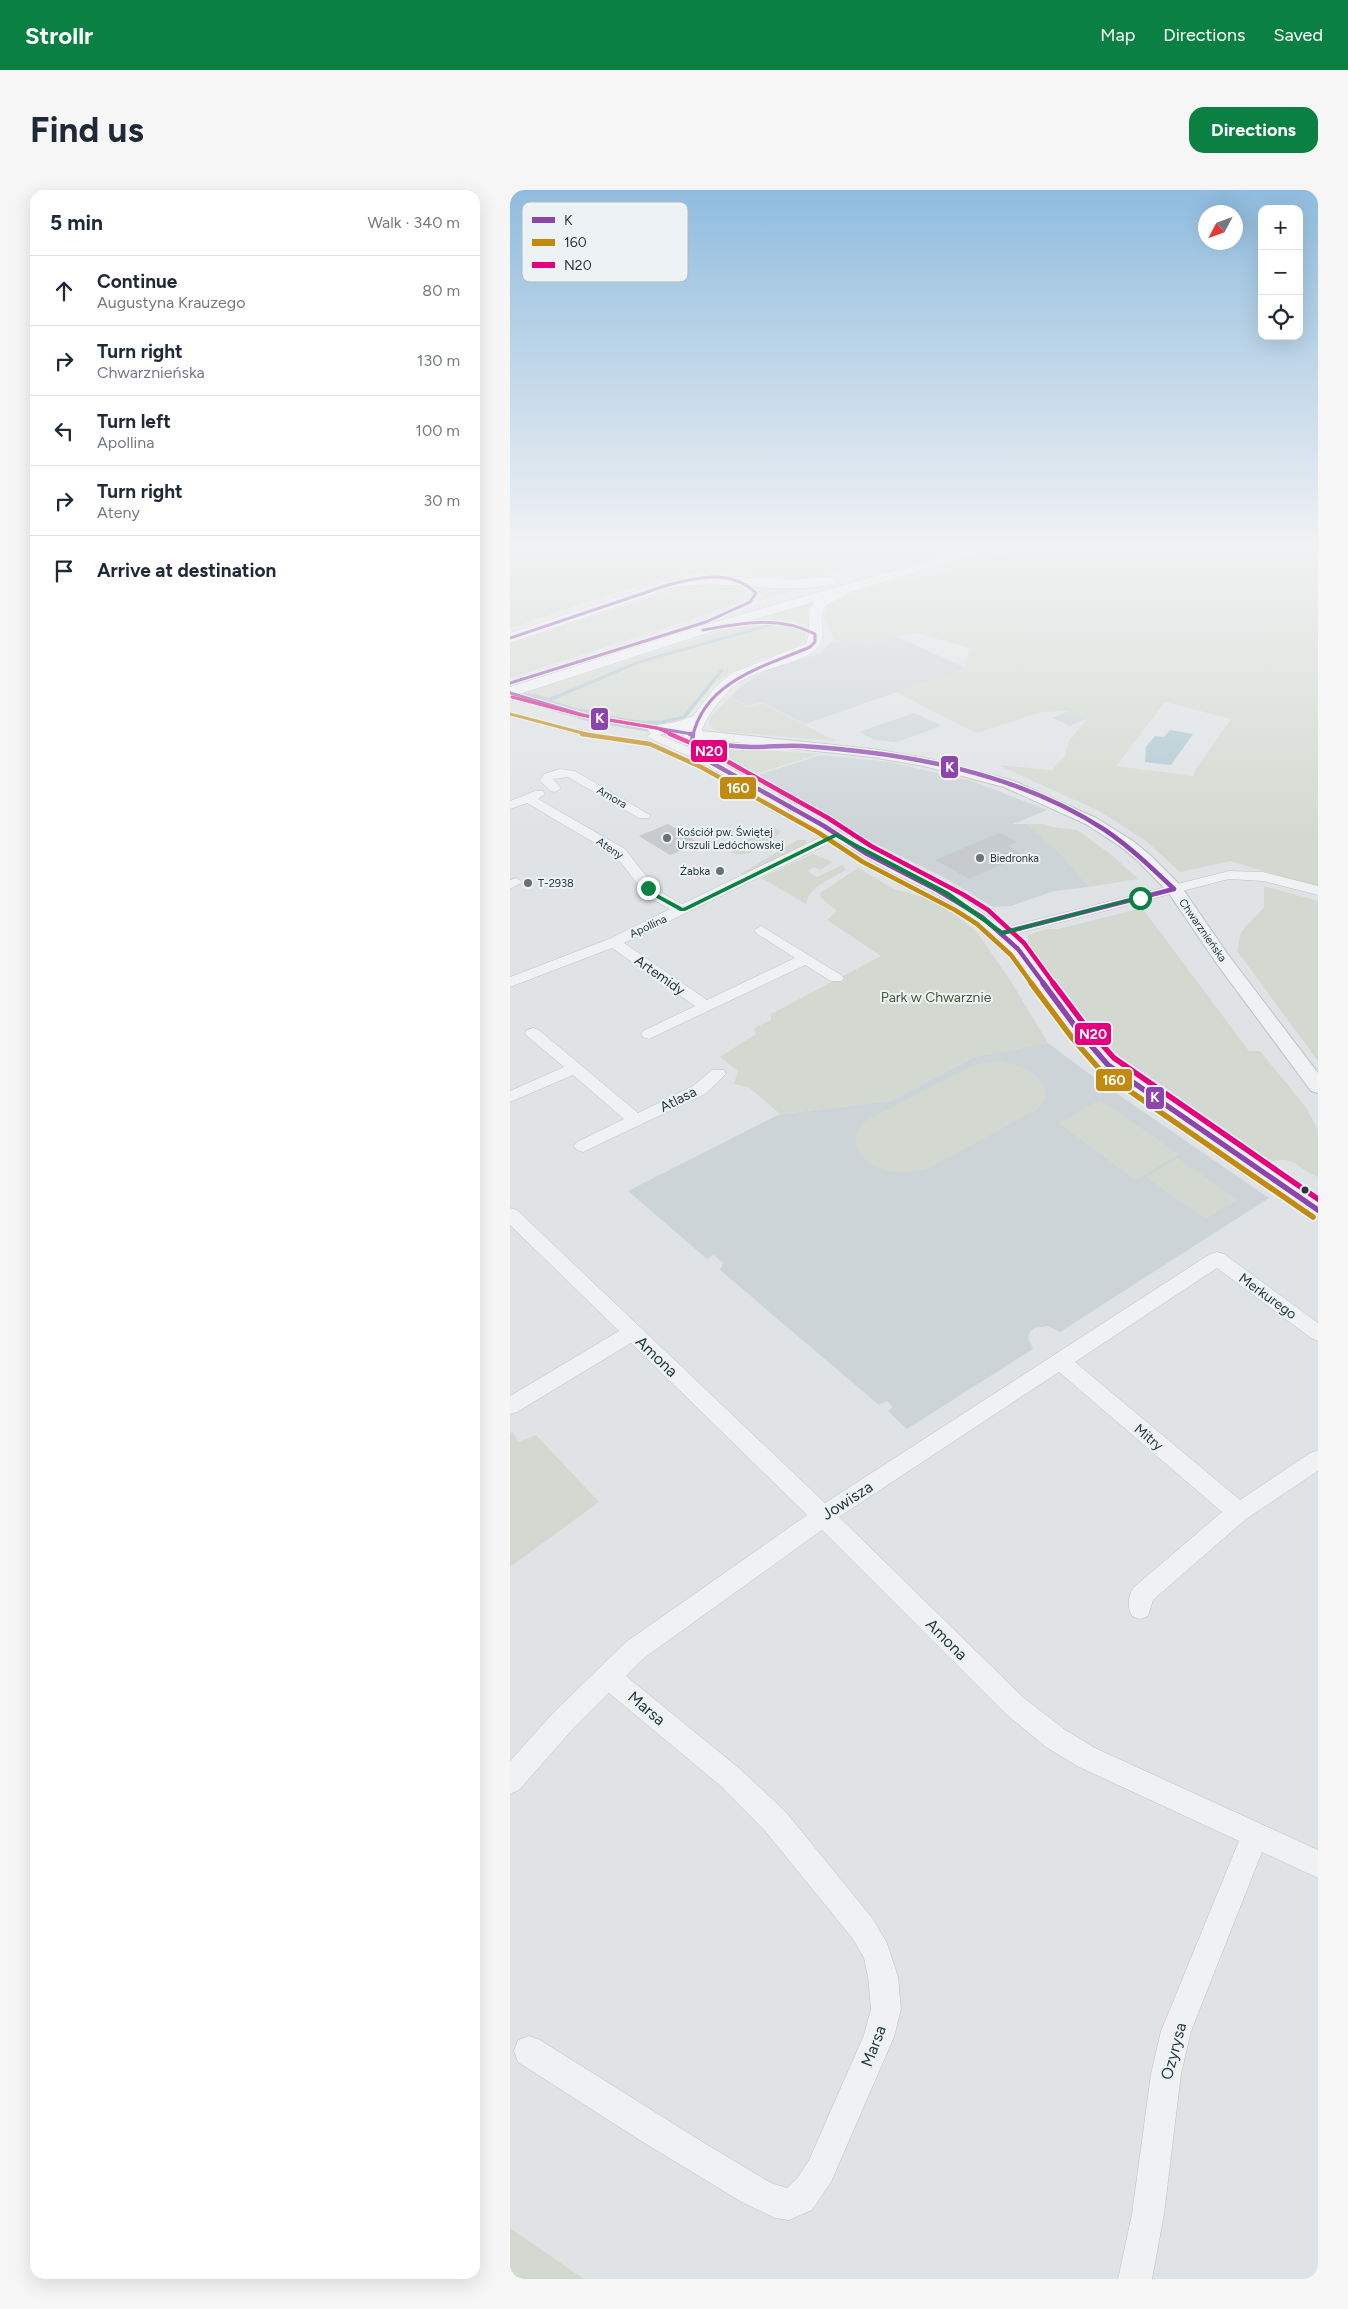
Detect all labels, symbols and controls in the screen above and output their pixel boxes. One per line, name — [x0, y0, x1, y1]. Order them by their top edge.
text: Strollr — [25, 21, 93, 50]
text: Map — [1100, 24, 1135, 46]
text: Directions — [1163, 24, 1245, 46]
text: Saved — [1273, 24, 1323, 46]
button: Directions — [1189, 107, 1318, 153]
text: Find us — [30, 109, 144, 151]
legend — [522, 202, 688, 282]
north arrow — [1198, 205, 1243, 250]
map controls — [1258, 205, 1303, 340]
button: + — [1258, 205, 1303, 250]
text: 5 min — [50, 210, 103, 235]
text: K — [564, 212, 573, 229]
text: Walk · 340 m — [367, 213, 460, 232]
text: 160 — [564, 234, 587, 251]
button: − — [1258, 250, 1303, 295]
text: N20 — [564, 257, 592, 274]
text: Continue — [97, 270, 177, 293]
icon: ahead — [50, 277, 78, 305]
text: 80 m — [422, 281, 460, 300]
text: Augustyna Krauzego — [97, 293, 246, 312]
button: locate — [1258, 295, 1303, 340]
text: Turn right — [97, 340, 183, 363]
icon: right — [50, 347, 78, 375]
text: 130 m — [417, 351, 460, 370]
text: Chwarznieńska — [97, 363, 205, 382]
text: Turn left — [97, 410, 171, 433]
icon: left — [50, 417, 78, 445]
text: 100 m — [415, 421, 460, 440]
text: Apollina — [97, 433, 154, 452]
text: Turn right — [97, 480, 183, 503]
icon: right — [50, 487, 78, 515]
text: 30 m — [423, 491, 460, 510]
text: Ateny — [97, 503, 140, 522]
icon: arrive — [50, 557, 78, 585]
text: Arrive at destination — [97, 559, 276, 582]
line badge: K — [590, 707, 609, 731]
text: K — [595, 710, 605, 727]
line badge: N20 — [690, 739, 728, 763]
text: N20 — [695, 743, 723, 760]
line badge: K — [940, 755, 959, 779]
text: K — [945, 759, 955, 776]
line badge: 160 — [719, 776, 757, 800]
text: 160 — [726, 780, 750, 797]
street label: Amora — [594, 784, 629, 811]
place label: Kościół pw. Świętej Urszuli Ledóchowskej — [677, 825, 784, 852]
marker: Kościół pw. Świętej Urszuli Ledóchowskej — [661, 832, 673, 844]
street label: Ateny — [594, 835, 626, 862]
marker: Biedronka — [974, 852, 986, 864]
place label: Biedronka — [990, 852, 1039, 865]
place label: Żabka — [680, 865, 710, 878]
marker: Żabka — [714, 865, 726, 877]
marker: T-2938 — [522, 877, 534, 889]
place label: T-2938 — [538, 877, 574, 890]
route end — [637, 877, 660, 900]
route start — [1129, 887, 1152, 910]
street label: Chwarznieńska — [1176, 896, 1229, 964]
street label: Apollina — [628, 912, 669, 941]
street label: Artemidy — [631, 952, 689, 999]
park label: Park w Chwarznie — [881, 989, 992, 1006]
line badge: N20 — [1074, 1022, 1112, 1046]
text: N20 — [1079, 1026, 1107, 1043]
line badge: 160 — [1095, 1068, 1133, 1092]
text: 160 — [1102, 1072, 1126, 1089]
street label: Atlasa — [657, 1083, 699, 1116]
line badge: K — [1145, 1086, 1165, 1110]
text: K — [1150, 1089, 1160, 1106]
unlabelled marker — [1300, 1185, 1310, 1195]
street label: Merkurego — [1235, 1270, 1300, 1323]
street label: Amona — [632, 1332, 682, 1381]
street label: Mitry — [1131, 1420, 1167, 1455]
street label: Jowisza — [818, 1477, 876, 1524]
street label: Amona — [922, 1615, 971, 1664]
street label: Marsa — [624, 1687, 669, 1729]
street label: Ozyrysa — [1157, 2021, 1190, 2082]
street label: Marsa — [857, 2023, 890, 2070]

